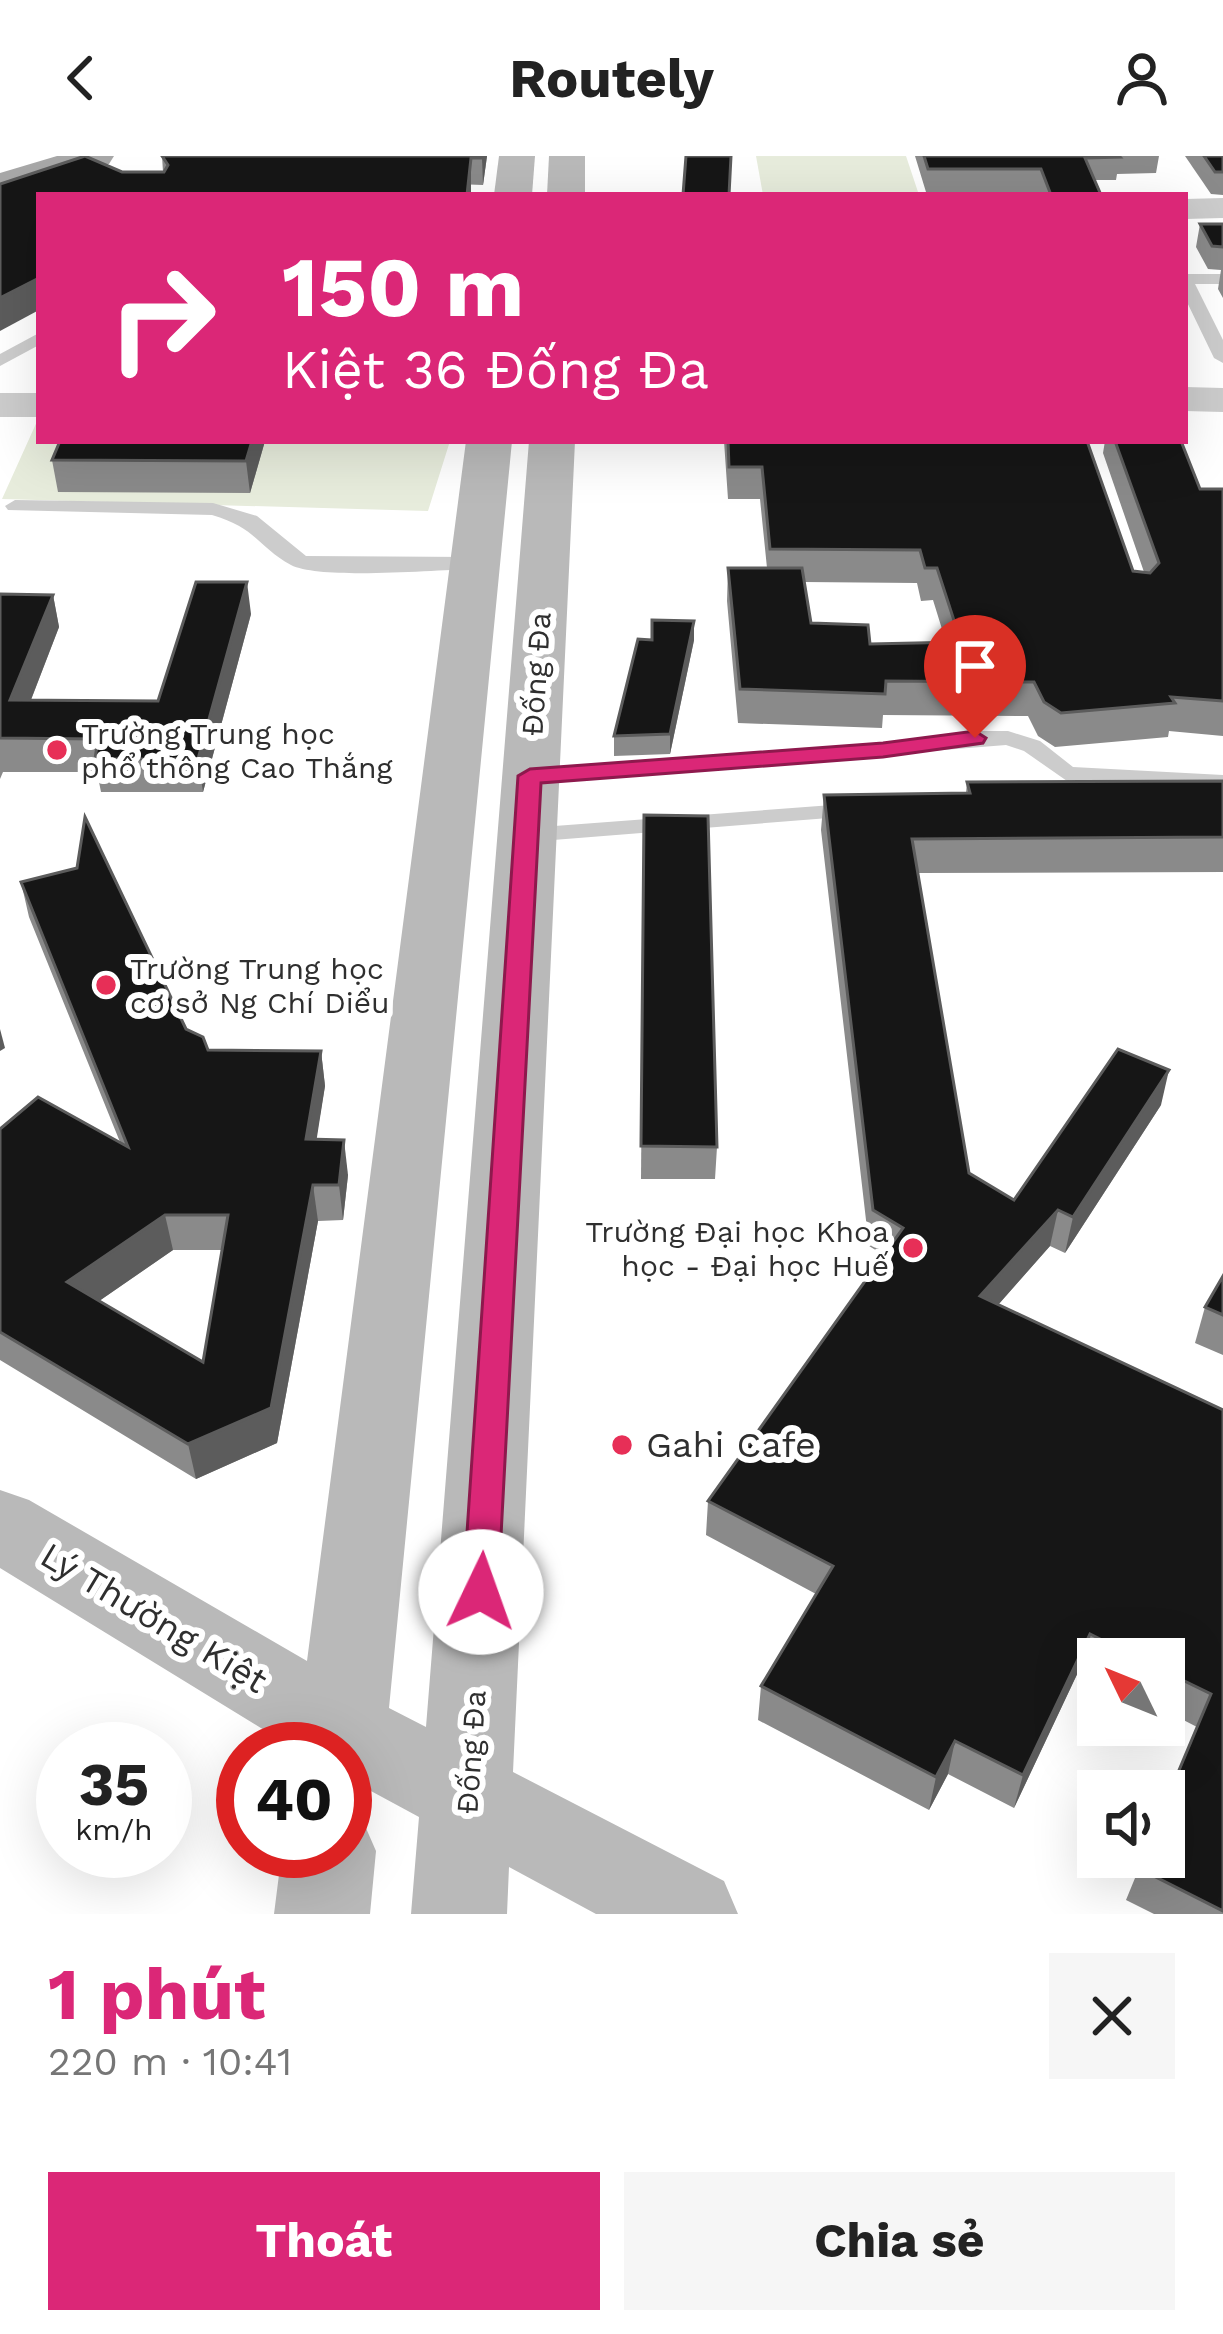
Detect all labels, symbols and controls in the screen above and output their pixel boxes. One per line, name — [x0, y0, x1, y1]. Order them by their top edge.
icon: back — [48, 45, 114, 111]
icon: person — [1109, 45, 1175, 111]
text: Routely — [509, 47, 714, 110]
text: 150 m — [282, 238, 524, 336]
icon: right — [84, 240, 240, 396]
text: Kiệt 36 Đống Đa — [282, 338, 709, 401]
street label: Đống Đa — [514, 611, 558, 737]
pin — [924, 615, 1026, 738]
icon: arrive — [942, 633, 1008, 699]
place label: Trường Trung học phổ thông Cao Thắng — [81, 716, 393, 785]
marker: Trường Trung học phổ thông Cao Thắng — [44, 737, 70, 763]
place label: Trường Trung học cơ sở Ng Chí Diểu — [130, 951, 390, 1020]
marker: Trường Trung học cơ sở Ng Chí Diểu — [93, 972, 119, 998]
place label: Trường Đại học Khoa học - Đại học Huế — [585, 1214, 889, 1283]
marker: Trường Đại học Khoa học - Đại học Huế — [900, 1235, 926, 1261]
place label: Gahi Cafe — [646, 1424, 816, 1466]
marker: Gahi Cafe — [609, 1432, 635, 1458]
position arrow — [418, 1529, 544, 1655]
street label: Lý Thường Kiệt — [33, 1534, 275, 1702]
north arrow — [1077, 1638, 1185, 1746]
map controls — [1077, 1638, 1185, 1878]
street label: Đống Đa — [449, 1689, 493, 1815]
speed limit sign: 40 — [216, 1722, 372, 1878]
text: 35 — [79, 1749, 149, 1820]
button: sound — [1077, 1770, 1185, 1878]
text: km/h — [75, 1812, 153, 1847]
text: 1 phút — [48, 1952, 265, 2036]
button: close — [1049, 1953, 1175, 2079]
text: 220 m · 10:41 — [48, 2039, 292, 2084]
button: Thoát — [48, 2172, 600, 2310]
button: Chia sẻ — [624, 2172, 1175, 2310]

